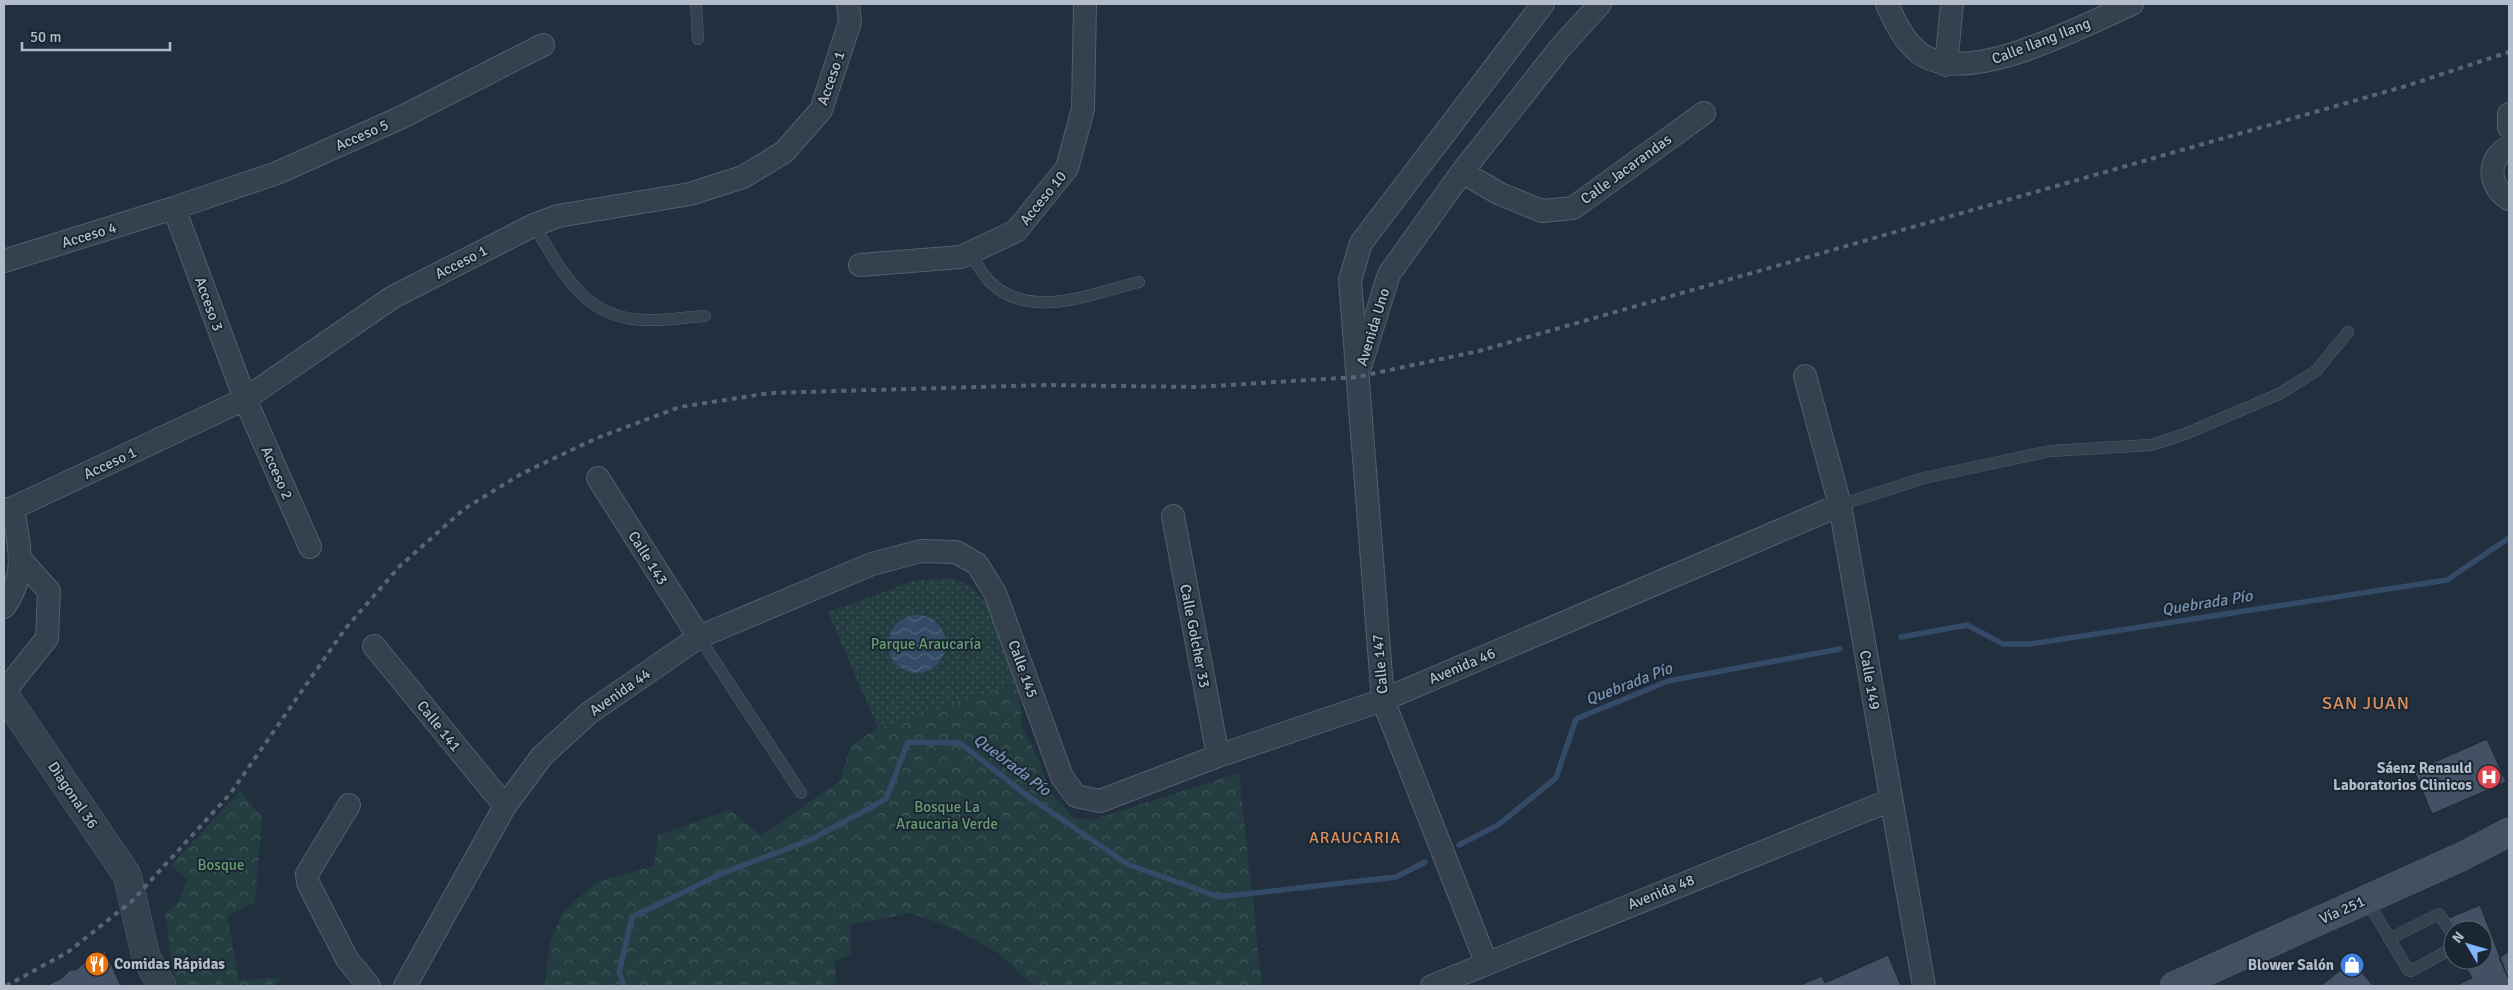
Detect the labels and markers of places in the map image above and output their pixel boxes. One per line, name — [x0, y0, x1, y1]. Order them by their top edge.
place label: Sáenz Renauld Laboratorios Clinicos — [2333, 759, 2472, 794]
hospital icon: Sáenz Renauld Laboratorios Clinicos — [2476, 764, 2502, 790]
restaurant icon: Comidas Rápidas — [84, 951, 110, 977]
shop icon: Blower Salón — [2339, 952, 2365, 978]
place label: Comidas Rápidas — [114, 955, 225, 973]
place label: Blower Salón — [2248, 956, 2334, 974]

